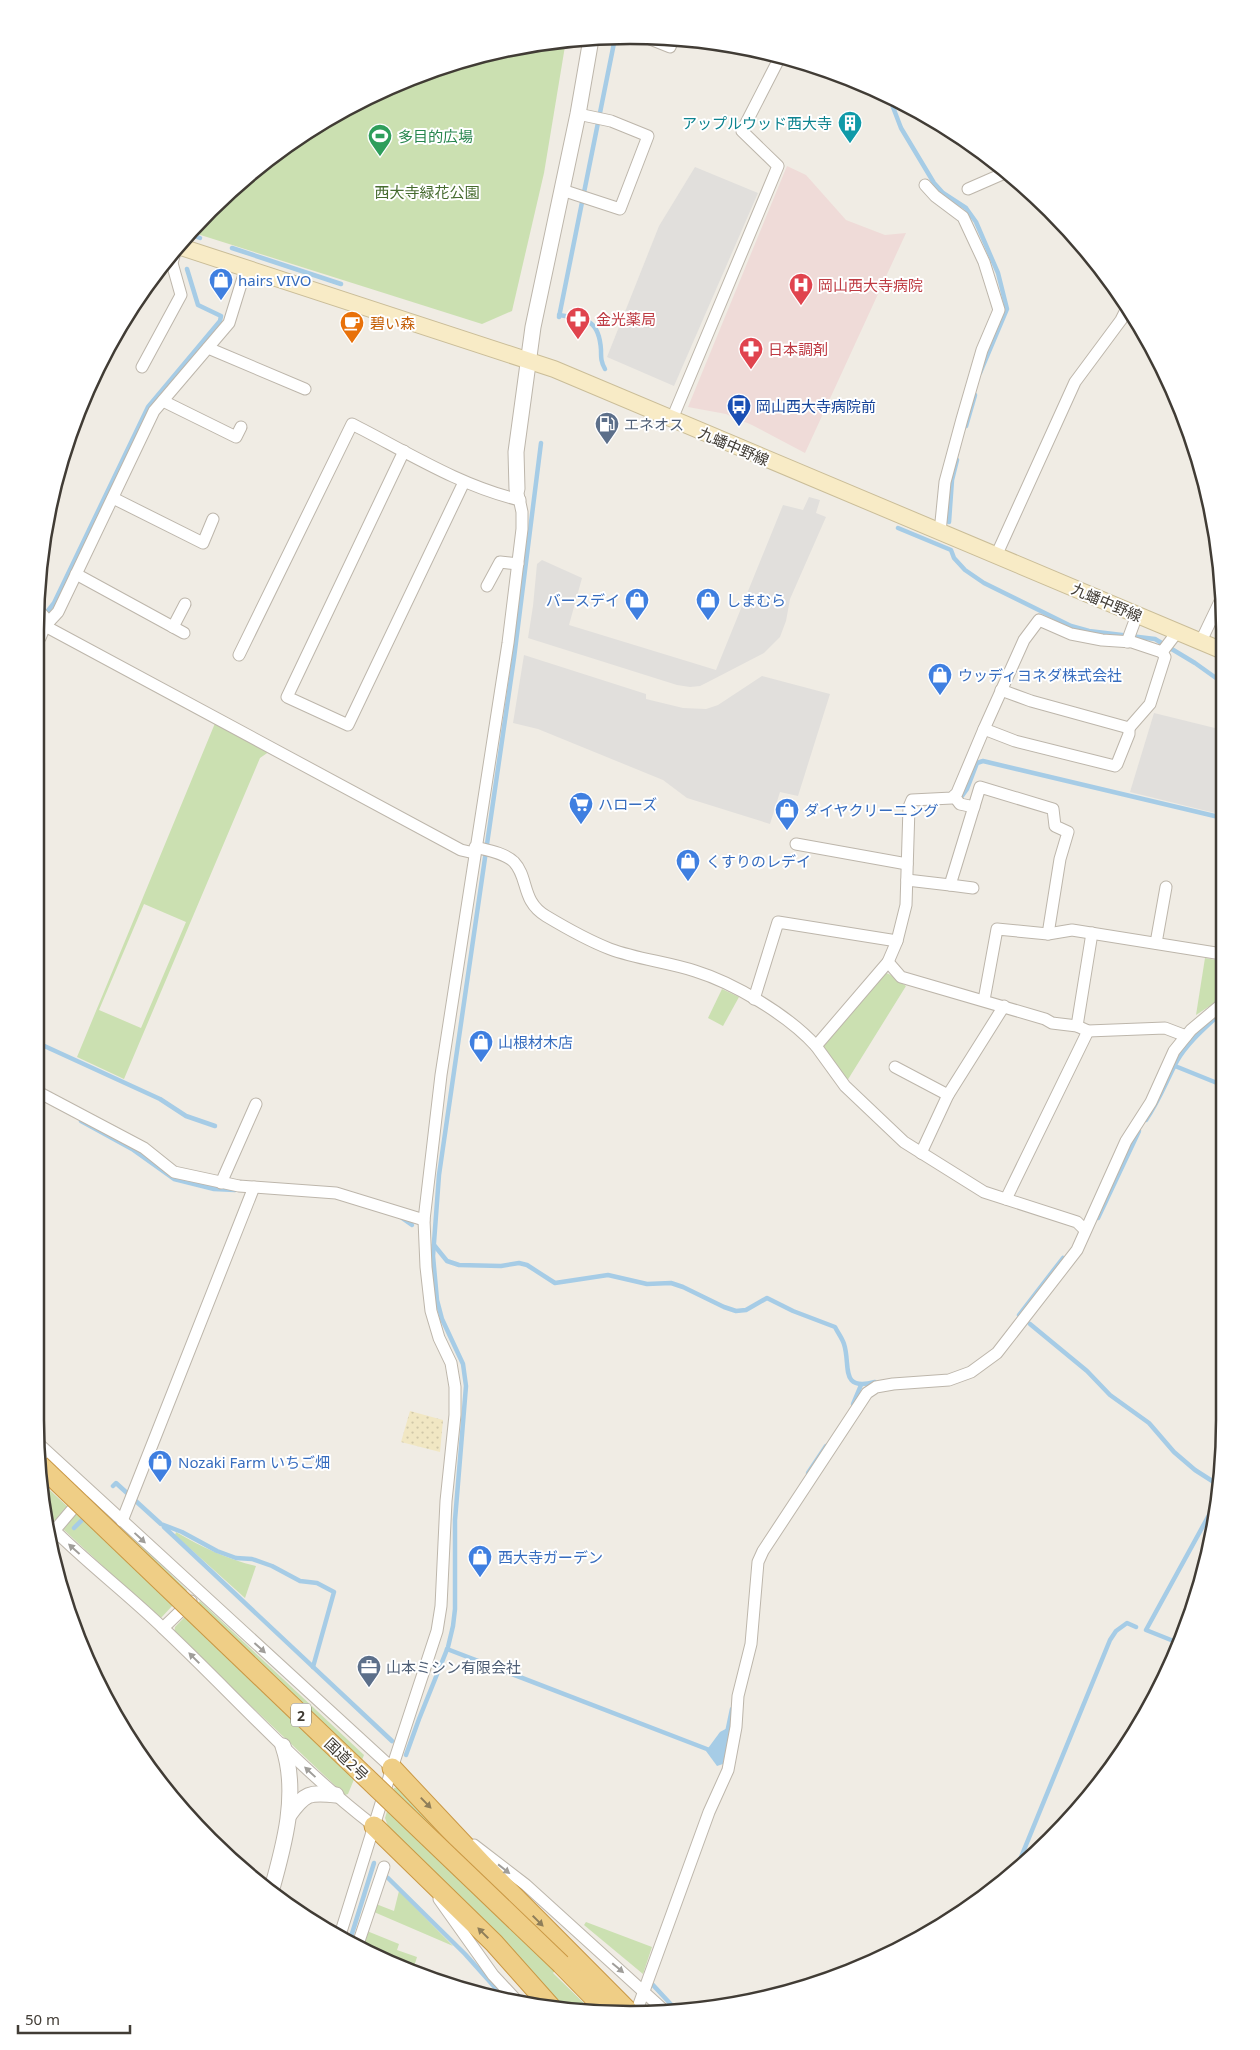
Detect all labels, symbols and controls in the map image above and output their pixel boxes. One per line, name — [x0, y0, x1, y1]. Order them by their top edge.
building icon: アップルウッド西大寺 — [837, 110, 863, 144]
place label: アップルウッド西大寺 — [682, 113, 832, 133]
sports icon: 多目的広場 — [367, 123, 393, 157]
place label: 多目的広場 — [398, 126, 473, 146]
park label: 西大寺緑花公園 — [374, 182, 480, 202]
shop icon: hairs VIVO — [208, 267, 234, 301]
place label: hairs VIVO — [238, 270, 312, 290]
hospital icon: 岡山西大寺病院 — [788, 272, 814, 306]
place label: 岡山西大寺病院 — [818, 275, 923, 295]
pharmacy icon: 金光薬局 — [565, 306, 591, 340]
place label: 金光薬局 — [596, 309, 656, 329]
cafe icon: 碧い森 — [339, 310, 365, 344]
place label: 碧い森 — [370, 313, 415, 333]
pharmacy icon: 日本調剤 — [738, 336, 764, 370]
place label: 日本調剤 — [768, 339, 828, 359]
bus stop icon: 岡山西大寺病院前 — [726, 393, 752, 427]
place label: 岡山西大寺病院前 — [756, 396, 876, 416]
fuel station icon: エネオス — [594, 411, 620, 445]
place label: エネオス — [624, 414, 684, 434]
street label: 九蟠中野線 — [696, 422, 772, 470]
street label: 九蟠中野線 — [1069, 578, 1145, 626]
shop icon: バースデイ — [624, 587, 650, 621]
shop icon: しまむら — [695, 587, 721, 621]
place label: バースデイ — [546, 590, 620, 610]
place label: しまむら — [726, 590, 786, 610]
shop icon: ウッディヨネダ株式会社 — [927, 662, 953, 696]
place label: ウッディヨネダ株式会社 — [958, 665, 1122, 685]
supermarket icon: ハローズ — [568, 791, 594, 825]
place label: ハローズ — [598, 794, 657, 814]
shop icon: ダイヤクリーニング — [774, 797, 800, 831]
place label: ダイヤクリーニング — [804, 800, 939, 820]
shop icon: くすりのレデイ — [675, 848, 701, 882]
place label: くすりのレデイ — [706, 851, 811, 871]
shop icon: 山根材木店 — [468, 1029, 494, 1063]
place label: 山根材木店 — [498, 1032, 573, 1052]
shop icon: Nozaki Farm いちご畑 — [147, 1449, 173, 1483]
place label: Nozaki Farm いちご畑 — [178, 1452, 330, 1472]
one-way arrow — [134, 1532, 146, 1544]
one-way arrow — [68, 1543, 81, 1554]
shop icon: 西大寺ガーデン — [467, 1544, 493, 1578]
place label: 西大寺ガーデン — [498, 1547, 603, 1567]
one-way arrow — [253, 1642, 265, 1654]
one-way arrow — [188, 1652, 200, 1664]
office icon: 山本ミシン有限会社 — [356, 1654, 382, 1688]
place label: 山本ミシン有限会社 — [386, 1657, 521, 1677]
road number: 2 — [291, 1704, 311, 1726]
street label: 国道2号 — [321, 1733, 373, 1785]
one-way arrow — [305, 1766, 317, 1778]
one-way arrow — [420, 1797, 432, 1809]
one-way arrow — [497, 1863, 510, 1874]
one-way arrow — [532, 1914, 544, 1926]
one-way arrow — [477, 1927, 489, 1939]
one-way arrow — [611, 1963, 624, 1974]
scale bar — [18, 2002, 130, 2034]
text: 50 m — [25, 2009, 60, 2029]

